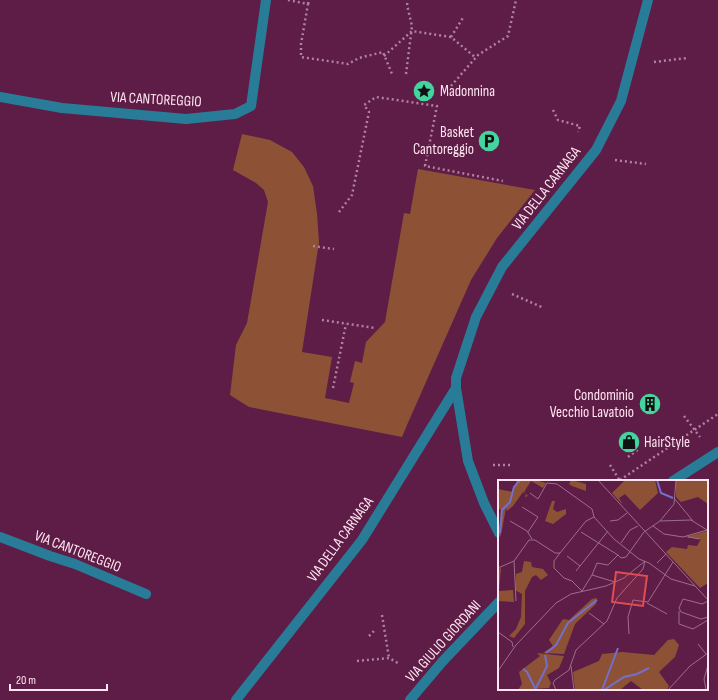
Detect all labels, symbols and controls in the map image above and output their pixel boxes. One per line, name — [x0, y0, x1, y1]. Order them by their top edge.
place icon: Madonnina — [411, 78, 437, 104]
place label: Madonnina — [440, 82, 495, 101]
street label: VIA CANTOREGGIO — [110, 88, 202, 111]
place label: Basket Cantoreggio — [413, 123, 474, 159]
parking icon: Basket Cantoreggio — [476, 128, 502, 154]
street label: VIA DELLA CARNAGA — [508, 142, 585, 234]
place label: Condominio Vecchio Lavatoio — [550, 386, 634, 422]
building icon: Condominio Vecchio Lavatoio — [637, 391, 663, 417]
shop icon: HairStyle — [616, 429, 642, 455]
place label: HairStyle — [644, 433, 690, 452]
inset map — [498, 480, 708, 690]
street label: VIA DELLA CARNAGA — [303, 492, 378, 586]
street label: VIA CANTOREGGIO — [32, 526, 124, 577]
street label: VIA GIULIO GIORDANI — [401, 596, 485, 686]
scale bar — [10, 666, 107, 692]
text: 20 m — [16, 673, 36, 688]

